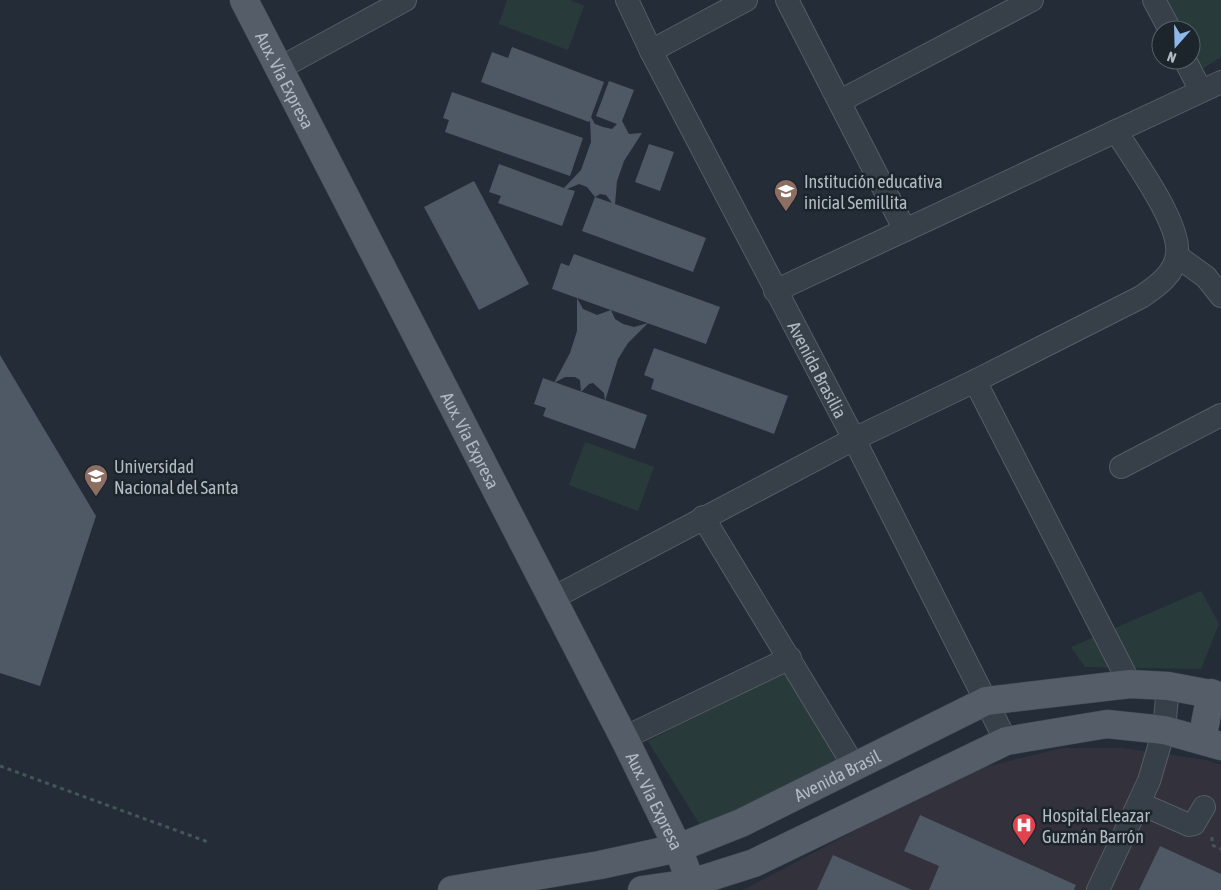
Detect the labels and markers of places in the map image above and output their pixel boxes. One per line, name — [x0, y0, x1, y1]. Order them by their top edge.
place label: Institución educativa inicial Semillita — [804, 171, 943, 213]
school or university icon: Institución educativa inicial Semillita — [773, 178, 799, 212]
place label: Universidad Nacional del Santa — [114, 456, 239, 498]
school or university icon: Universidad Nacional del Santa — [83, 463, 109, 497]
place label: Hospital Eleazar Guzmán Barrón — [1042, 805, 1150, 847]
hospital icon: Hospital Eleazar Guzmán Barrón — [1011, 812, 1037, 846]

